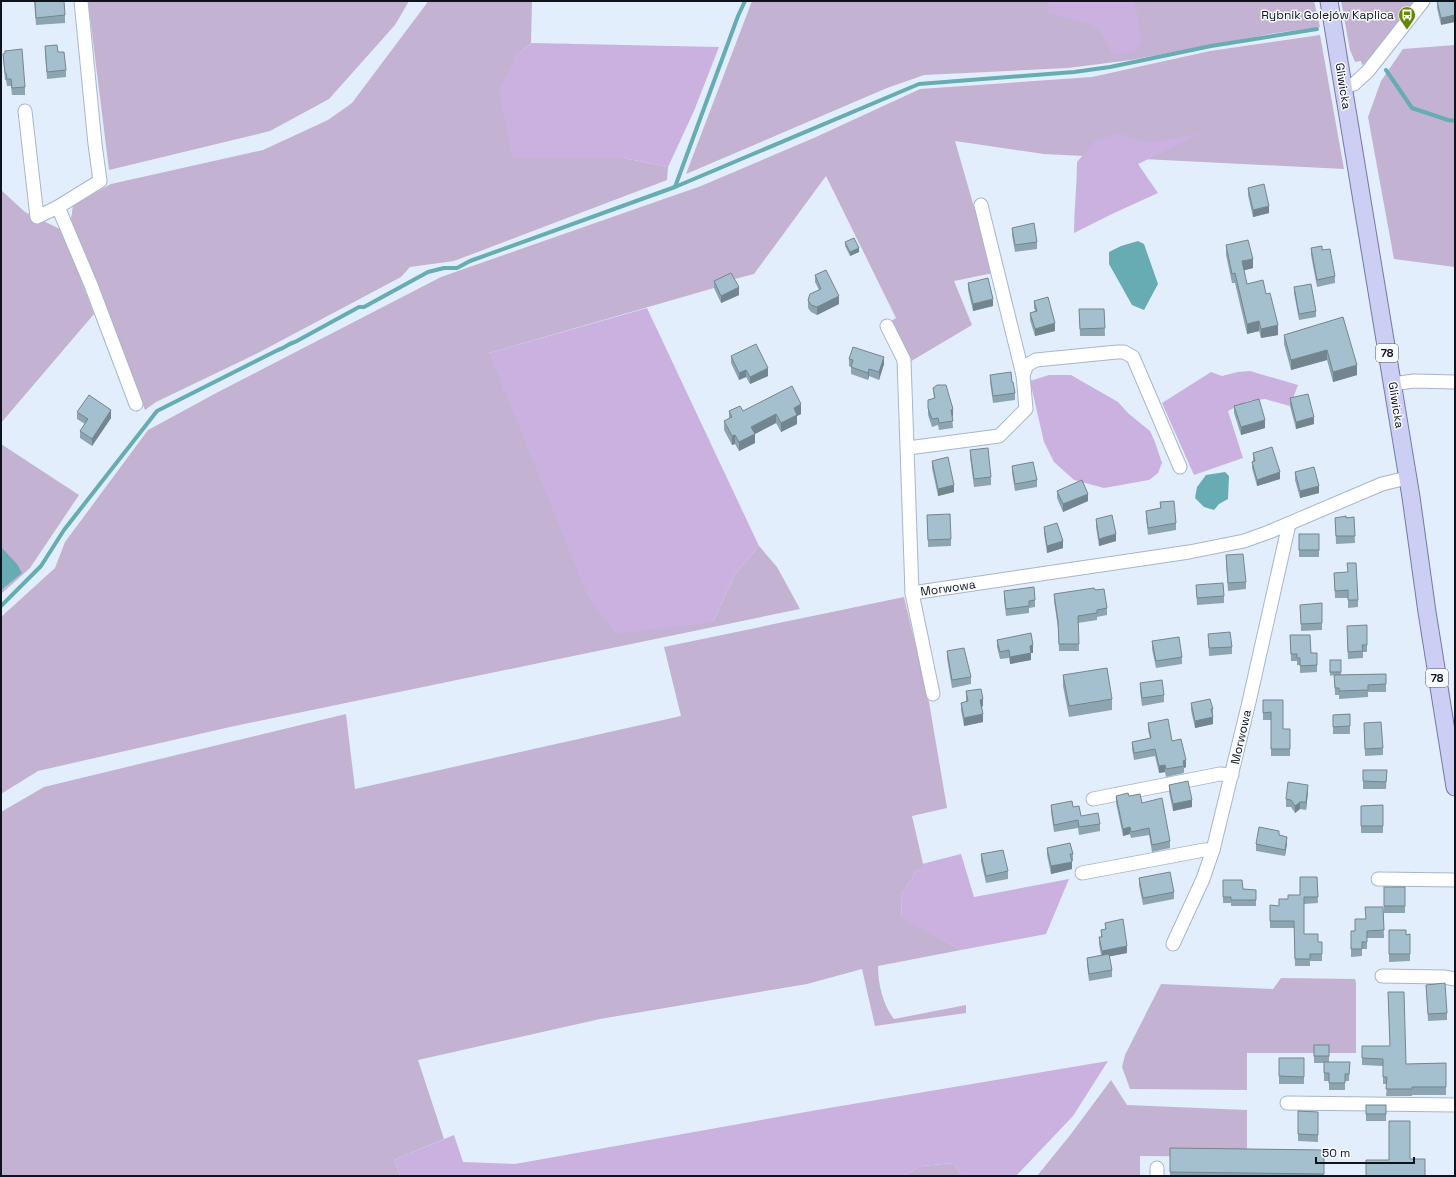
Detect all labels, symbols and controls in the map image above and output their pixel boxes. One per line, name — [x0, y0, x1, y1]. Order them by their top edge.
bus stop icon: Rybnik Golejów Kaplica — [1397, 5, 1417, 30]
place label: Rybnik Golejów Kaplica — [1261, 7, 1394, 23]
street label: Gliwicka — [1331, 62, 1355, 110]
road number: 78 — [1376, 344, 1398, 362]
street label: Gliwicka — [1384, 381, 1408, 429]
street label: Morwowa — [919, 576, 977, 600]
road number: 78 — [1426, 669, 1448, 687]
street label: Morwowa — [1227, 708, 1255, 766]
scale bar — [1316, 1139, 1414, 1165]
text: 50 m — [1322, 1145, 1350, 1161]

